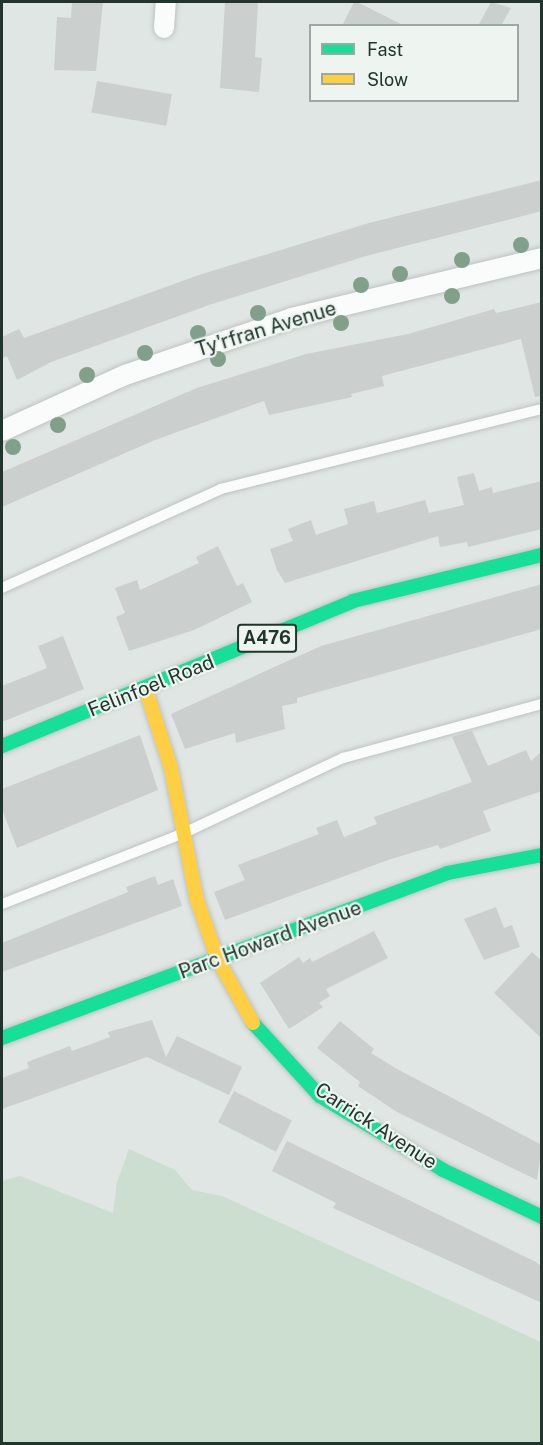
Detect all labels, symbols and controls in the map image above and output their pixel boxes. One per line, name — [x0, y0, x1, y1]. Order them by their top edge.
legend — [309, 24, 519, 102]
text: Fast — [367, 39, 403, 60]
text: Slow — [367, 69, 408, 90]
street label: Ty'rfran Avenue — [193, 296, 339, 362]
road number: A476 — [237, 623, 297, 653]
street label: Felinfoel Road — [84, 650, 218, 722]
street label: Parc Howard Avenue — [175, 896, 365, 984]
street label: Carrick Avenue — [310, 1078, 442, 1174]

